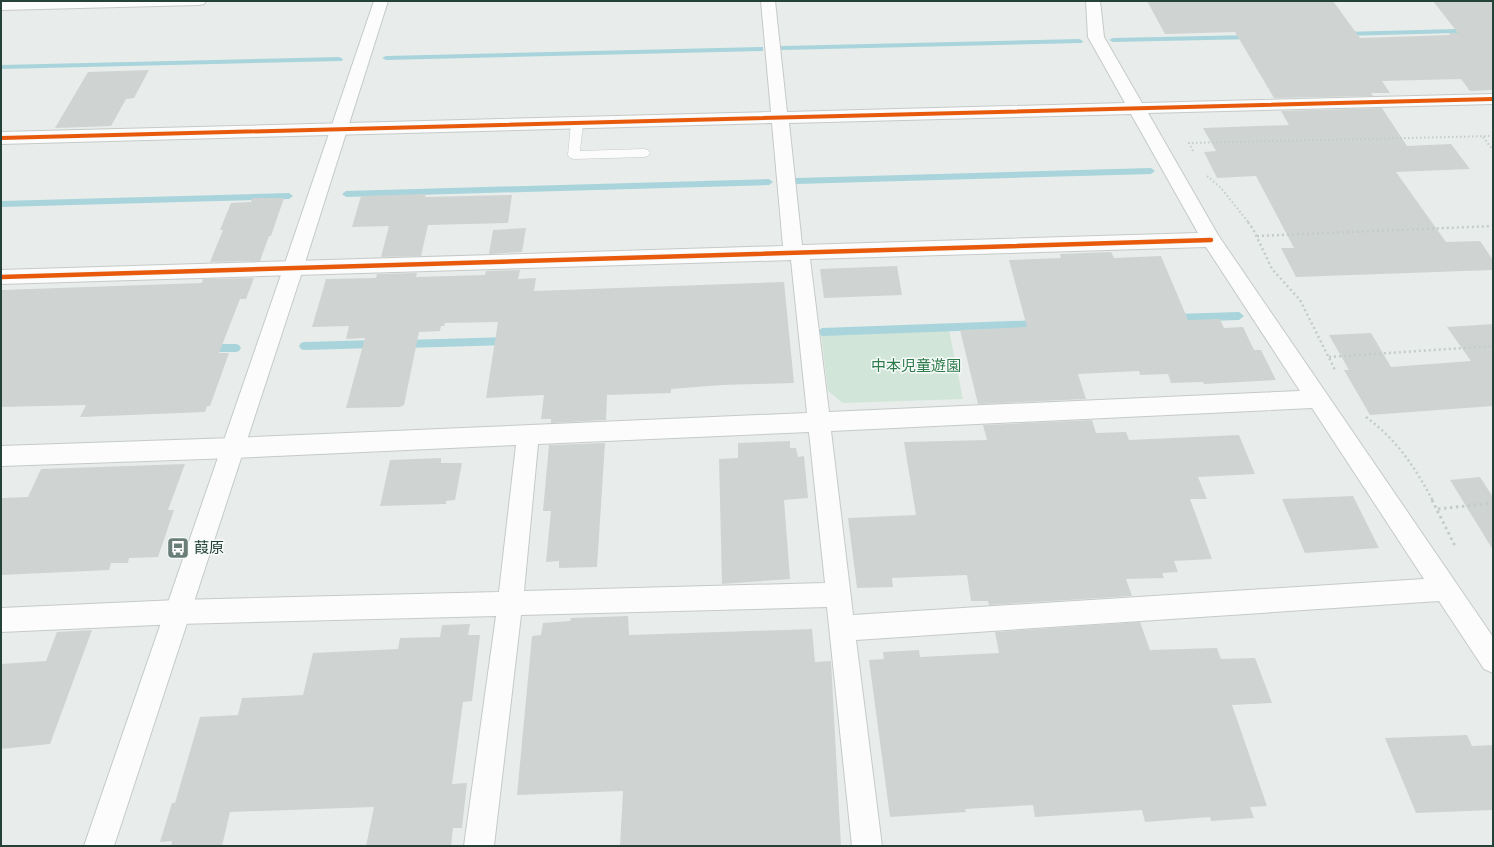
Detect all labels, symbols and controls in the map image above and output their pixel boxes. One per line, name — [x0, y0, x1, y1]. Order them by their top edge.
park label: 中本児童遊園 — [871, 354, 961, 377]
bus stop icon: 葭原 — [165, 535, 191, 561]
place label: 葭原 — [194, 536, 224, 559]

